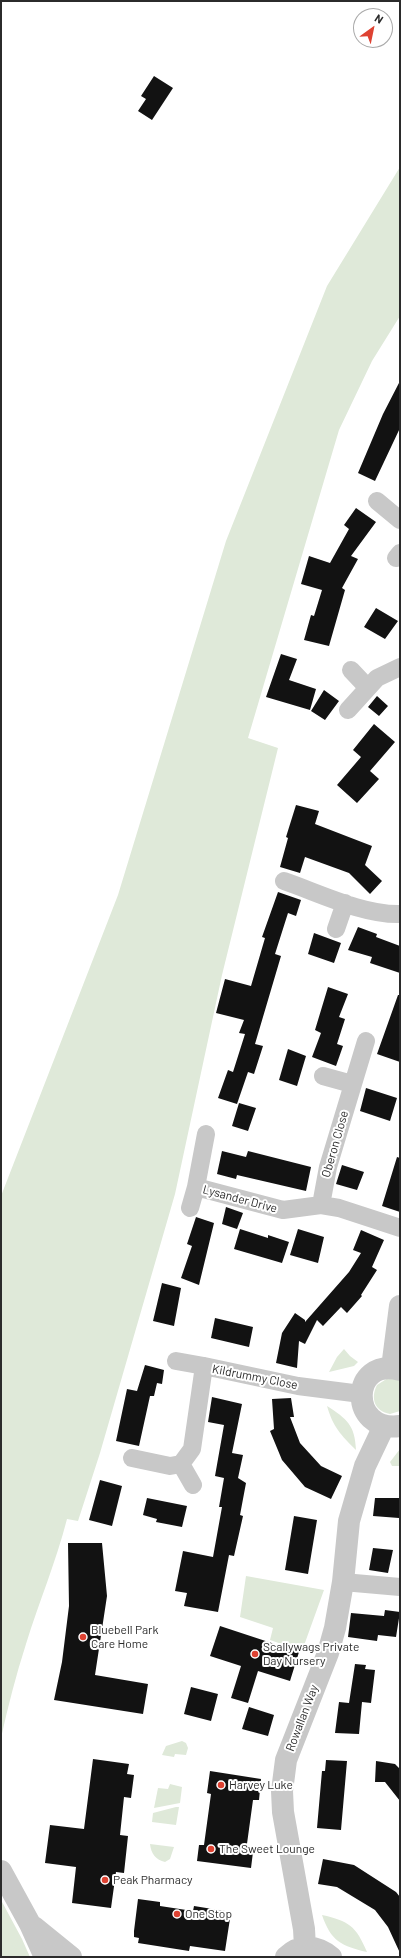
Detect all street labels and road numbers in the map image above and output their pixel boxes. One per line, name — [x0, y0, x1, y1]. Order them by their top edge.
street label: Oberon Close — [319, 1109, 351, 1179]
street label: Lysander Drive — [201, 1182, 279, 1216]
street label: Kildrummy Close — [211, 1362, 299, 1392]
street label: Rowallan Way — [283, 1683, 321, 1753]

